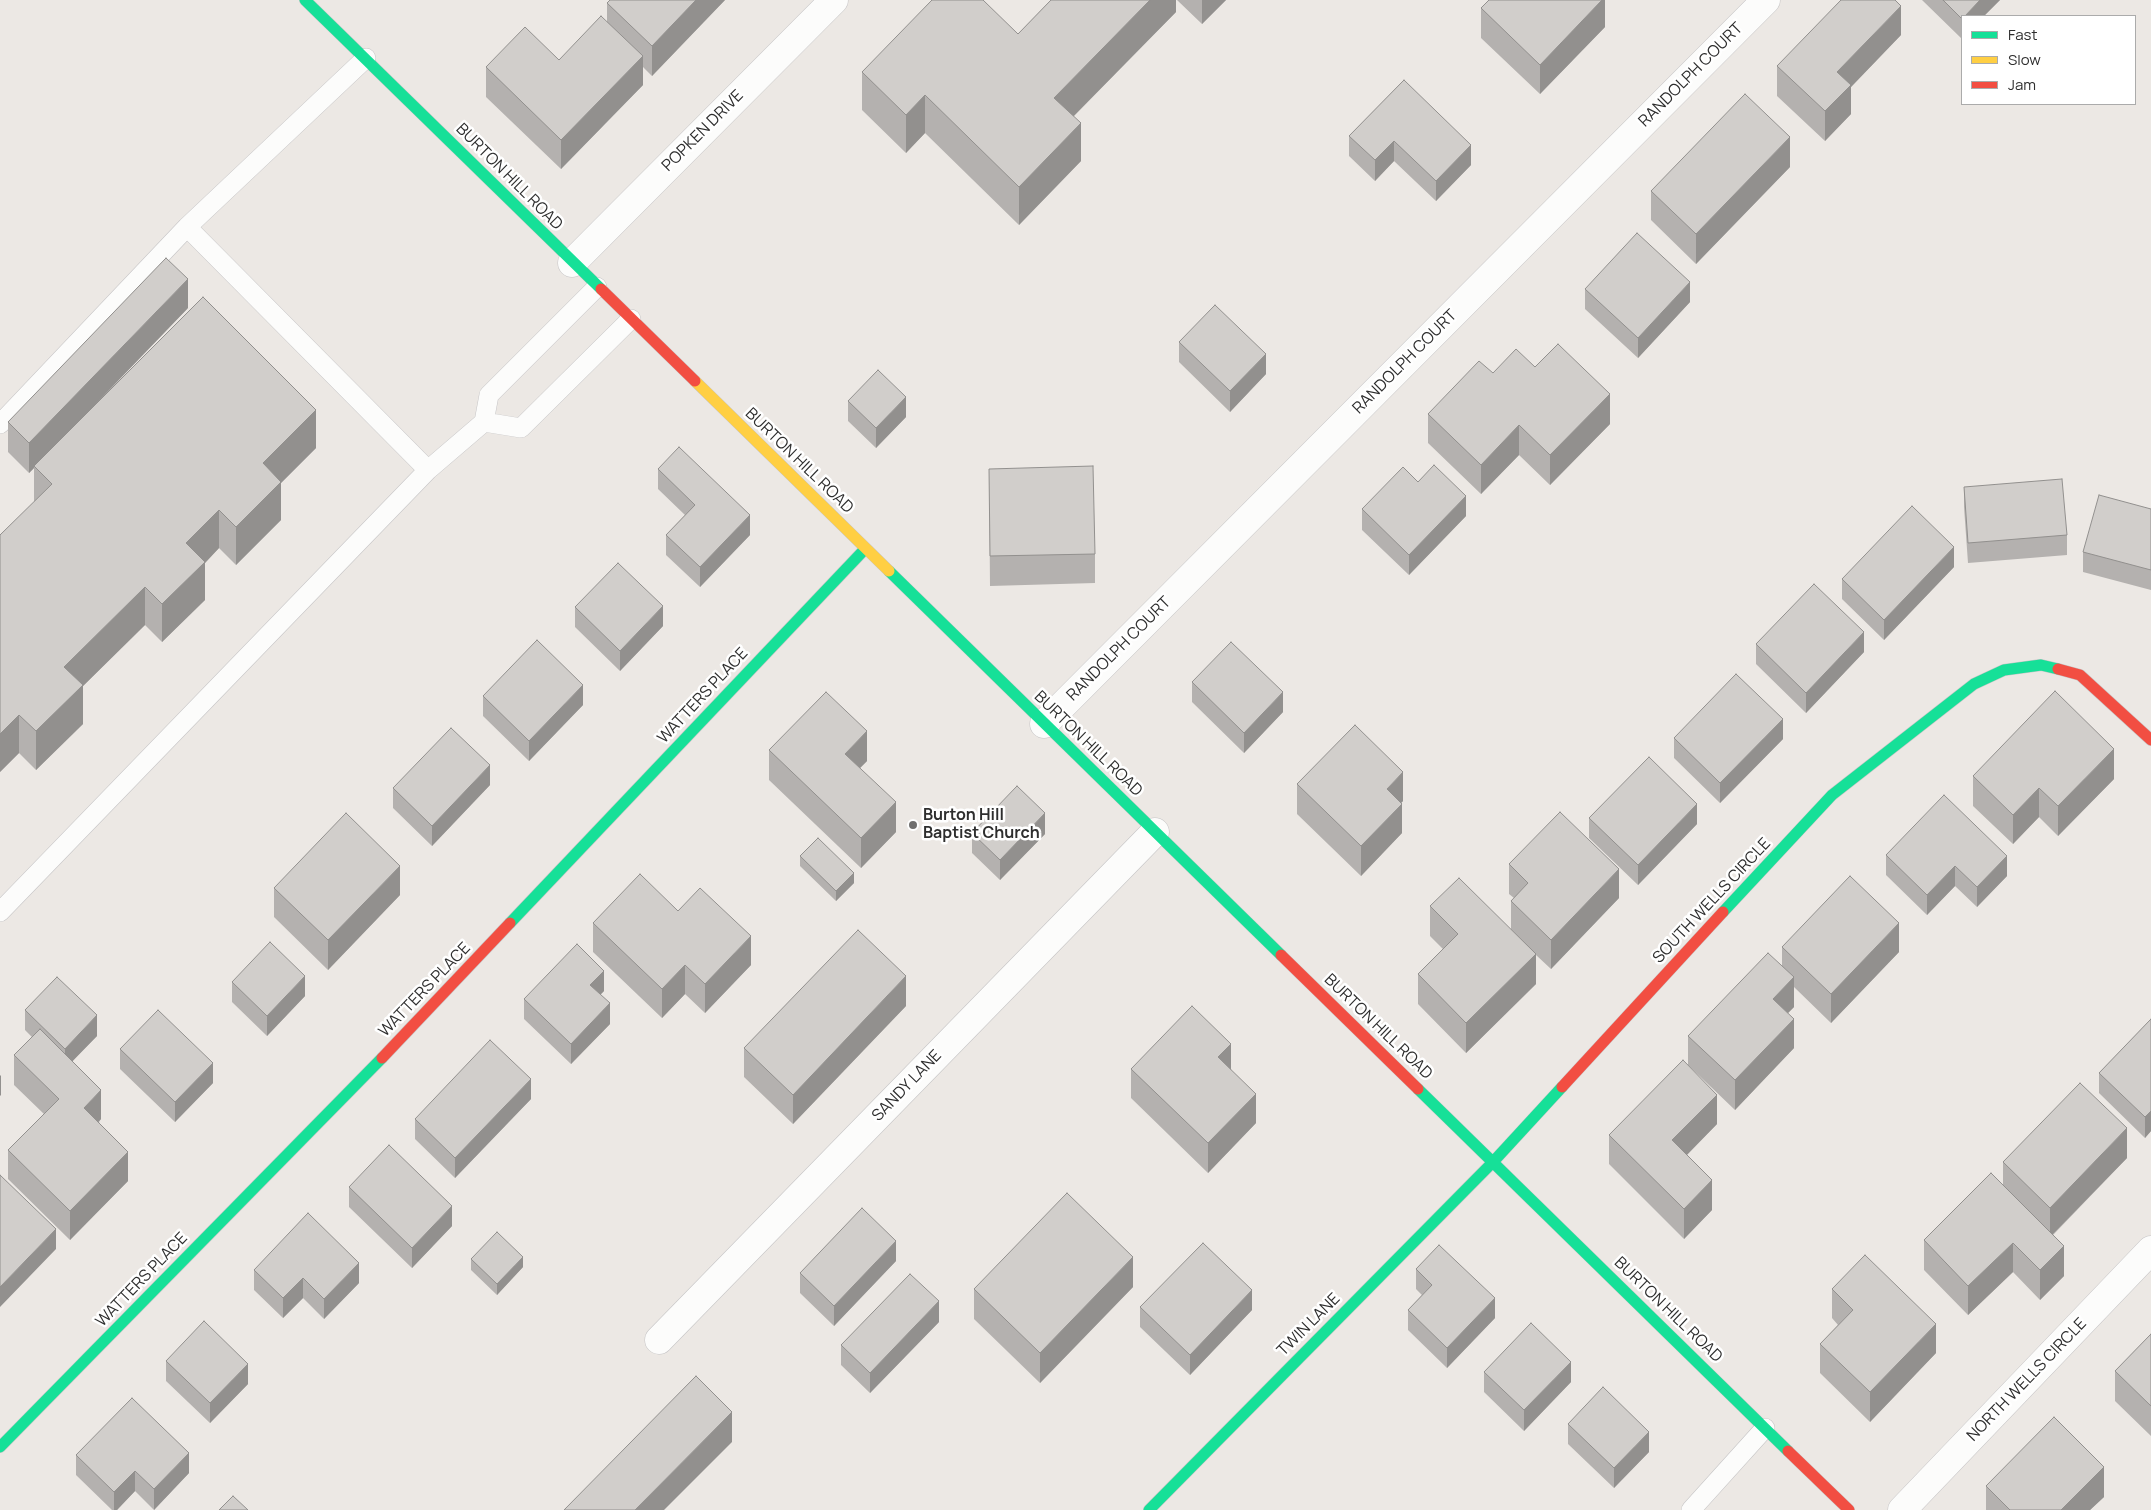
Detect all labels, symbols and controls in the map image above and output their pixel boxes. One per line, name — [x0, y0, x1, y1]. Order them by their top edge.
legend — [1961, 15, 2136, 105]
street label: RANDOLPH COURT — [1635, 19, 1747, 131]
text: Fast — [2008, 24, 2037, 45]
text: Slow — [2008, 49, 2041, 70]
text: Jam — [2008, 74, 2036, 95]
street label: POPKEN DRIVE — [658, 86, 748, 176]
street label: BURTON HILL ROAD — [452, 120, 566, 234]
street label: RANDOLPH COURT — [1349, 306, 1461, 418]
street label: BURTON HILL ROAD — [741, 404, 857, 518]
street label: RANDOLPH COURT — [1063, 593, 1175, 705]
street label: WATTERS PLACE — [654, 644, 752, 748]
street label: BURTON HILL ROAD — [1030, 687, 1146, 801]
place label: Burton Hill Baptist Church — [923, 806, 1040, 844]
marker: Burton Hill Baptist Church — [907, 819, 919, 831]
street label: SOUTH WELLS CIRCLE — [1649, 835, 1775, 967]
street label: WATTERS PLACE — [375, 939, 475, 1041]
street label: BURTON HILL ROAD — [1320, 970, 1436, 1084]
street label: SANDY LANE — [868, 1046, 946, 1126]
street label: WATTERS PLACE — [92, 1229, 192, 1331]
street label: BURTON HILL ROAD — [1610, 1253, 1726, 1367]
street label: TWIN LANE — [1274, 1290, 1344, 1360]
street label: NORTH WELLS CIRCLE — [1963, 1314, 2091, 1446]

